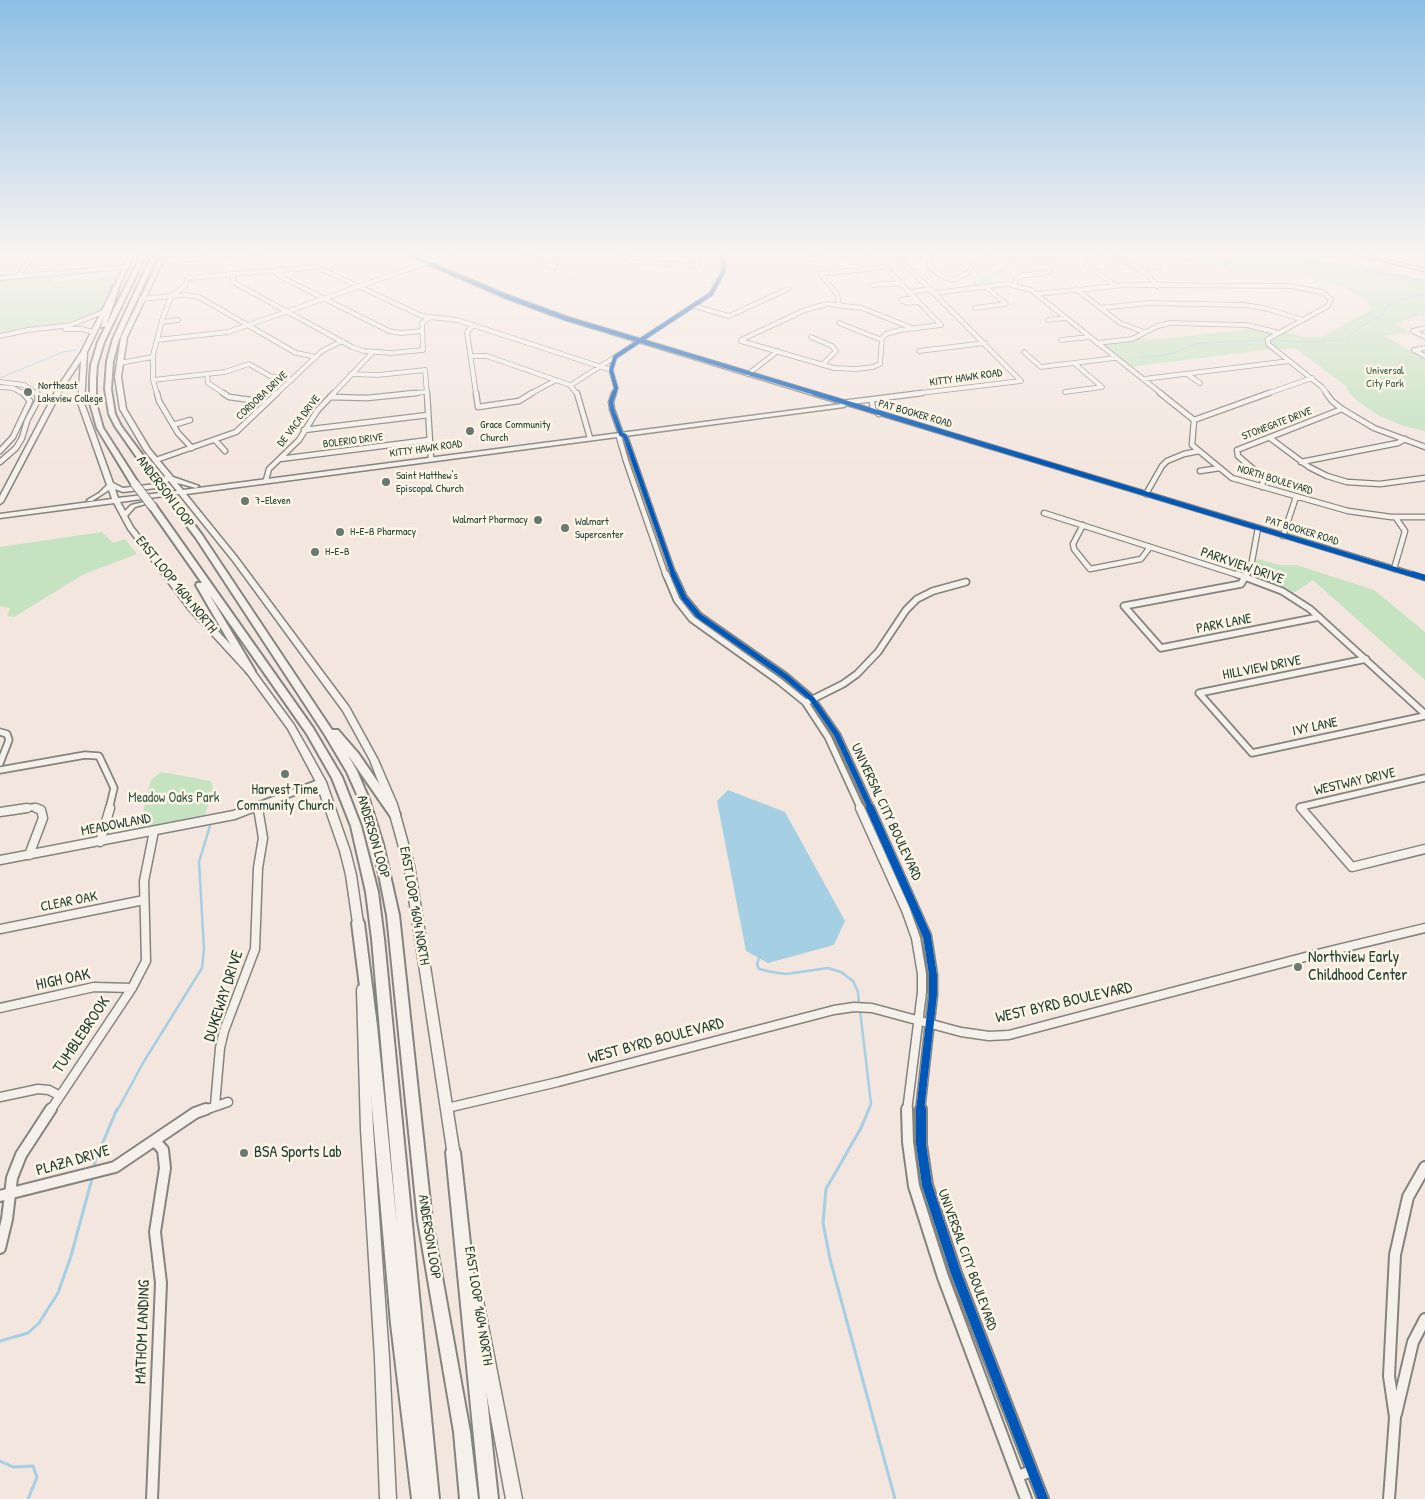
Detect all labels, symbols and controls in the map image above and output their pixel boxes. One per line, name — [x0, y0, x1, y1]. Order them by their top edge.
park label: Universal City Park — [1366, 364, 1404, 390]
street label: KITTY HAWK ROAD — [929, 366, 1003, 390]
street label: CORDOBA DRIVE — [233, 369, 291, 423]
place label: Northeast Lakeview College — [38, 379, 103, 405]
marker: Northeast Lakeview College — [22, 386, 34, 398]
street label: DE VACA DRIVE — [275, 393, 323, 449]
street label: PAT BOOKER ROAD — [877, 397, 953, 431]
street label: STONEGATE DRIVE — [1240, 405, 1314, 443]
place label: Grace Community Church — [480, 418, 551, 444]
marker: Grace Community Church — [464, 425, 476, 437]
street label: BOLERIO DRIVE — [322, 431, 384, 451]
street label: KITTY HAWK ROAD — [389, 437, 463, 461]
street label: ANDERSON LOOP — [132, 453, 198, 531]
street label: NORTH BOULEVARD — [1236, 462, 1314, 498]
place label: Saint Matthew's Episcopal Church — [396, 469, 464, 495]
marker: Saint Matthew's Episcopal Church — [380, 476, 392, 488]
place label: 7-Eleven — [255, 494, 291, 508]
marker: 7-Eleven — [239, 495, 251, 507]
place label: Walmart Pharmacy — [452, 513, 528, 527]
marker: Walmart Pharmacy — [532, 514, 544, 526]
street label: PAT BOOKER ROAD — [1264, 514, 1340, 548]
place label: Walmart Supercenter — [575, 515, 624, 541]
marker: Walmart Supercenter — [559, 522, 571, 534]
place label: H-E-B Pharmacy — [350, 525, 416, 539]
marker: H-E-B Pharmacy — [334, 526, 346, 538]
street label: EAST LOOP 1604 NORTH — [132, 533, 220, 637]
street label: PARKVIEW DRIVE — [1198, 544, 1286, 588]
place label: H-E-B — [325, 545, 349, 559]
marker: H-E-B — [309, 546, 321, 558]
street label: PARK LANE — [1195, 610, 1253, 638]
street label: HILLVIEW DRIVE — [1221, 652, 1303, 684]
street label: IVY LANE — [1291, 714, 1339, 740]
street label: UNIVERSAL CITY BOULEVARD — [847, 741, 925, 883]
street label: WESTWAY DRIVE — [1313, 764, 1397, 800]
marker: Harvest Time Community Church — [279, 768, 291, 780]
place label: Harvest Time Community Church — [236, 782, 334, 814]
park label: Meadow Oaks Park — [128, 790, 220, 806]
street label: ANDERSON LOOP — [353, 793, 393, 881]
street label: MEADOWLAND — [80, 810, 152, 840]
street label: EAST LOOP 1604 NORTH — [395, 845, 433, 967]
street label: CLEAR OAK — [39, 888, 99, 916]
street label: DUKEWAY DRIVE — [200, 948, 248, 1044]
place label: Northview Early Childhood Center — [1308, 948, 1408, 986]
marker: Northview Early Childhood Center — [1292, 961, 1304, 973]
street label: HIGH OAK — [34, 965, 92, 995]
street label: WEST BYRD BOULEVARD — [994, 978, 1134, 1028]
street label: TUMBLEBROOK — [49, 993, 115, 1077]
street label: WEST BYRD BOULEVARD — [586, 1014, 726, 1068]
street label: PLAZA DRIVE — [34, 1141, 112, 1181]
place label: BSA Sports Lab — [254, 1143, 342, 1163]
marker: BSA Sports Lab — [238, 1147, 250, 1159]
street label: UNIVERSAL CITY BOULEVARD — [934, 1187, 1000, 1333]
street label: ANDERSON LOOP — [414, 1193, 444, 1281]
street label: EAST LOOP 1604 NORTH — [460, 1245, 496, 1367]
street label: MATHOM LANDING — [132, 1280, 154, 1384]

